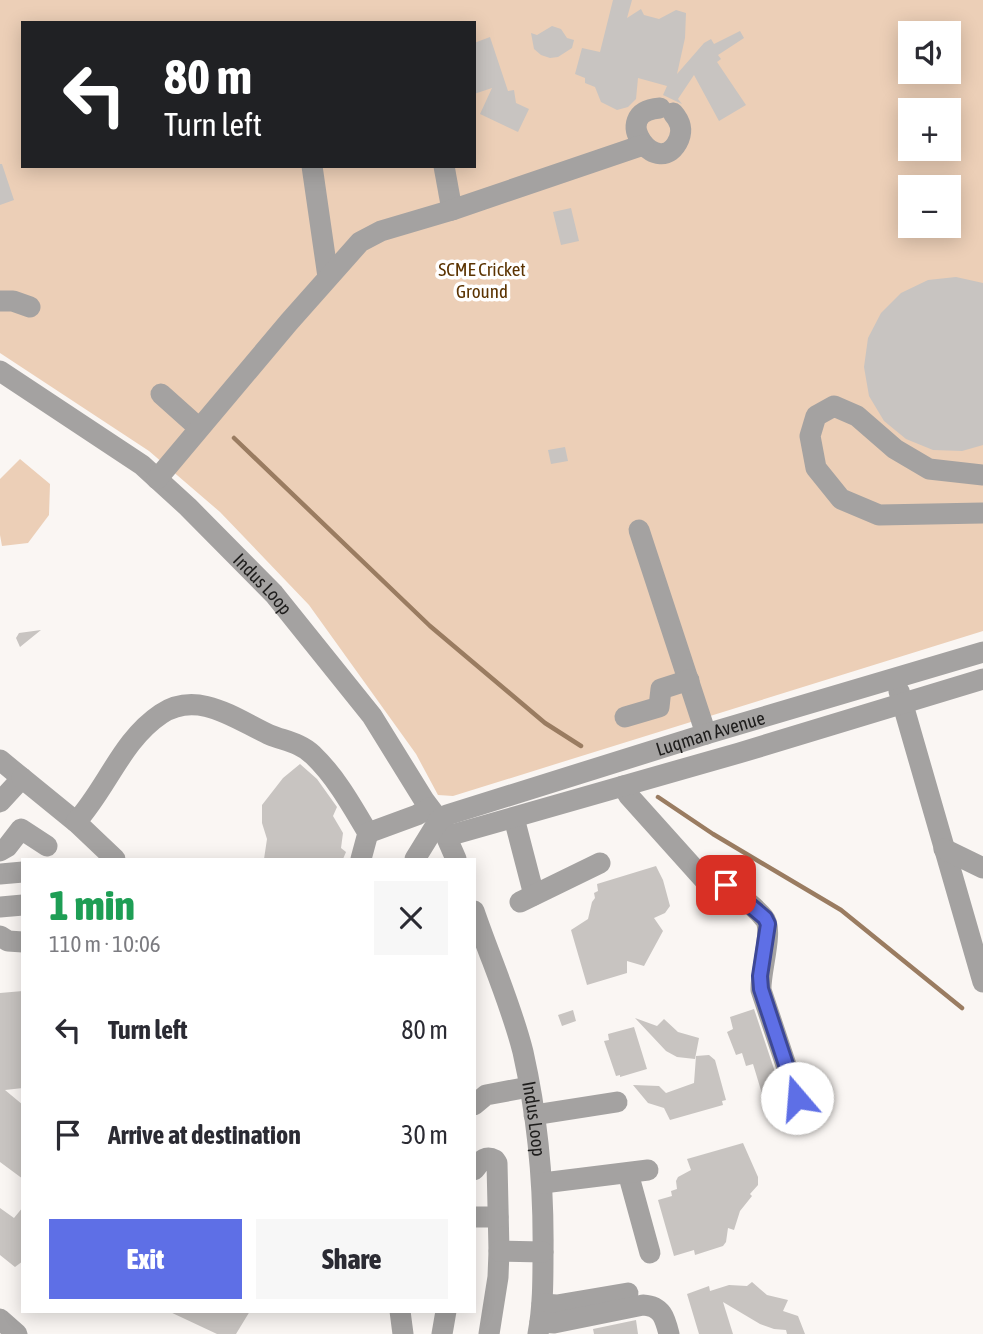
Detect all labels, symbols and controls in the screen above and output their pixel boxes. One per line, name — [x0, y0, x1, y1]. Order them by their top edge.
map controls — [898, 21, 961, 238]
button: sound — [898, 21, 961, 84]
text: 80 m — [164, 48, 252, 104]
icon: left — [49, 49, 140, 140]
button: + — [898, 98, 961, 161]
text: Turn left — [164, 106, 262, 143]
button: − — [898, 175, 961, 238]
park label: SCME Cricket Ground — [438, 258, 526, 302]
street label: Indus Loop — [229, 549, 297, 619]
street label: Luqman Avenue — [653, 706, 767, 760]
pin — [696, 855, 756, 915]
icon: arrive — [707, 866, 745, 904]
text: 1 min — [49, 881, 135, 929]
button: close — [374, 881, 448, 955]
text: 110 m · 10:06 — [49, 931, 161, 957]
icon: left — [49, 1011, 87, 1049]
text: Turn left — [108, 1015, 188, 1045]
text: 80 m — [401, 1015, 448, 1045]
position arrow — [760, 1061, 834, 1135]
street label: Indus Loop — [518, 1079, 550, 1157]
icon: arrive — [49, 1116, 87, 1154]
text: Arrive at destination — [108, 1120, 301, 1150]
text: 30 m — [401, 1120, 448, 1150]
button: Exit — [49, 1219, 242, 1299]
button: Share — [256, 1219, 448, 1299]

